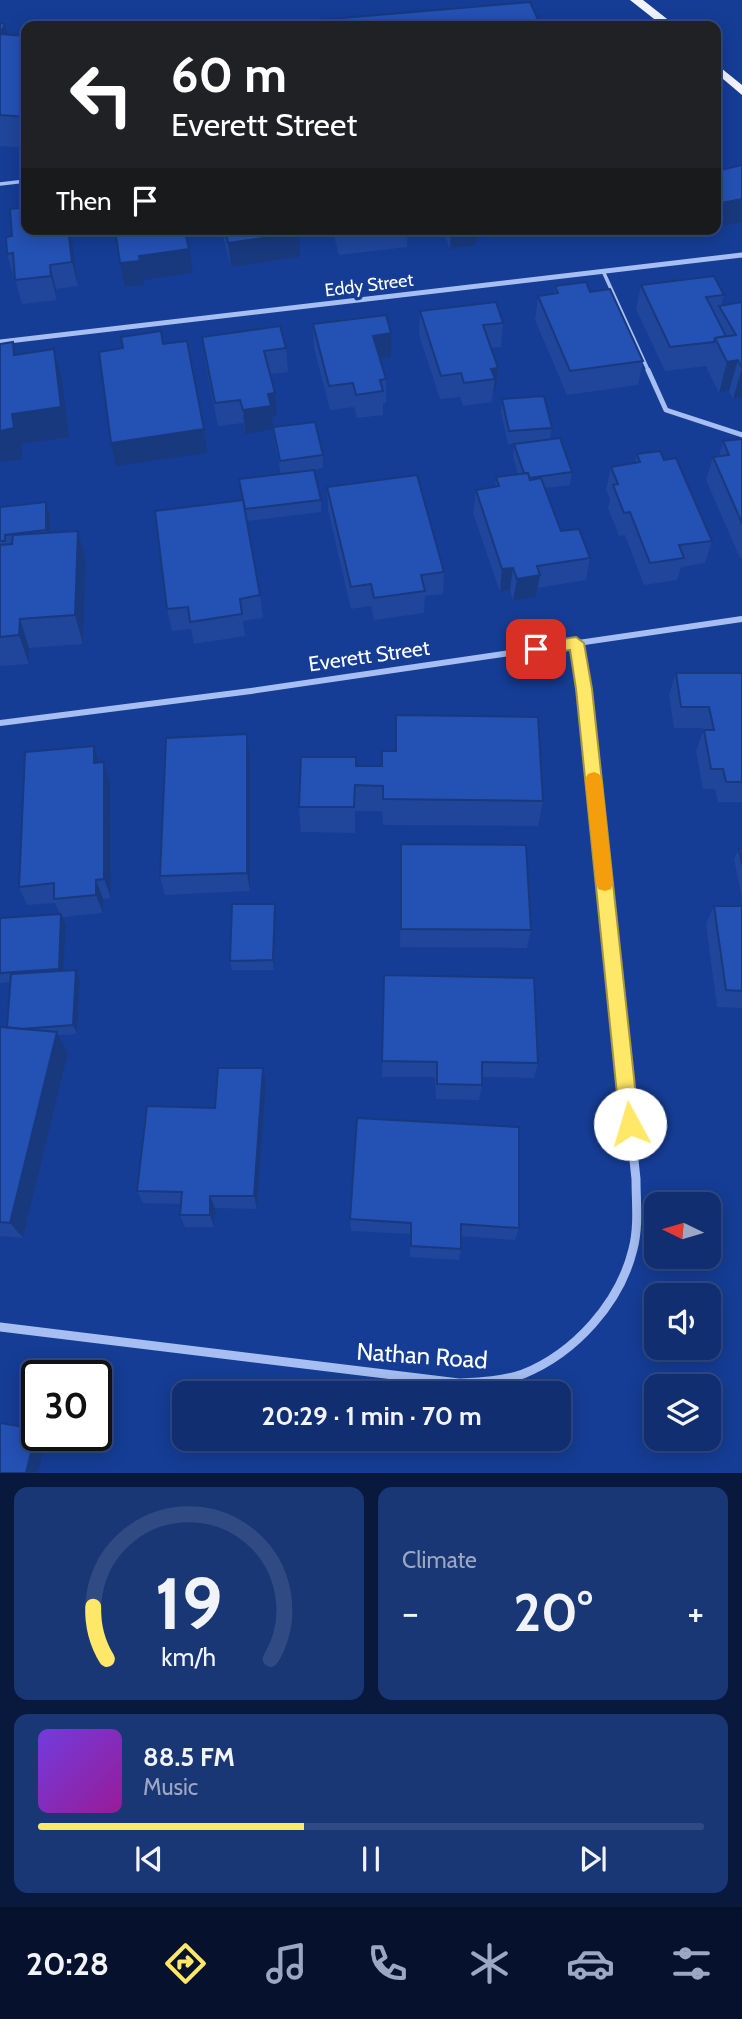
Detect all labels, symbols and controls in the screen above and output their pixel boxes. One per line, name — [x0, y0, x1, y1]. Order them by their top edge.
text: 60 m — [171, 45, 287, 104]
icon: left — [56, 49, 147, 140]
text: Everett Street — [171, 105, 357, 144]
icon: arrive — [126, 182, 164, 220]
text: Then — [56, 185, 112, 217]
street label: Eddy Street — [323, 269, 415, 301]
pin — [506, 619, 566, 679]
icon: arrive — [517, 630, 555, 668]
street label: Everett Street — [307, 635, 431, 676]
position arrow — [593, 1087, 667, 1161]
north arrow — [644, 1192, 721, 1269]
map controls — [644, 1192, 721, 1451]
button: sound — [644, 1283, 721, 1360]
street label: Nathan Road — [355, 1336, 489, 1375]
speed limit sign: 30 — [21, 1360, 112, 1451]
button: layers — [644, 1374, 721, 1451]
text: 20:29 · 1 min · 70 m — [261, 1400, 482, 1432]
text: Climate — [402, 1546, 477, 1574]
text: 19 — [155, 1560, 223, 1648]
text: 20° — [513, 1581, 593, 1644]
text: − — [402, 1589, 419, 1636]
text: + — [687, 1589, 704, 1636]
text: km/h — [162, 1642, 216, 1672]
text: 88.5 FM — [143, 1741, 235, 1773]
text: Music — [143, 1773, 198, 1801]
icon: previous — [130, 1840, 168, 1878]
icon: pause — [352, 1840, 390, 1878]
icon: next — [574, 1840, 612, 1878]
icon: directions — [161, 1939, 210, 1988]
icon: music — [262, 1939, 311, 1988]
icon: phone — [363, 1939, 412, 1988]
icon: climate — [465, 1939, 514, 1988]
icon: car — [566, 1939, 615, 1988]
icon: filters — [667, 1939, 716, 1988]
text: 20:28 — [26, 1944, 109, 1983]

